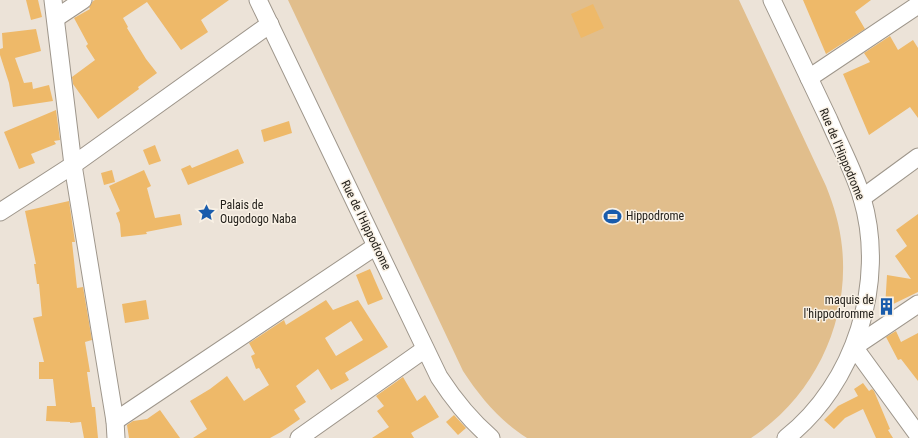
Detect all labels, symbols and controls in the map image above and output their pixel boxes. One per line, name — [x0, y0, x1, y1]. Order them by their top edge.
street label: Rue de l'Hippodrome — [816, 106, 868, 202]
street label: Rue de l'Hippodrome — [338, 178, 394, 272]
place label: Palais de Ougodogo Naba — [220, 198, 297, 226]
place icon: Palais de Ougodogo Naba — [197, 202, 217, 222]
sports icon: Hippodrome — [603, 206, 623, 226]
place label: Hippodrome — [626, 209, 685, 223]
place label: maquis de l'hippodromme — [804, 293, 874, 321]
building icon: maquis de l'hippodromme — [877, 297, 897, 317]

